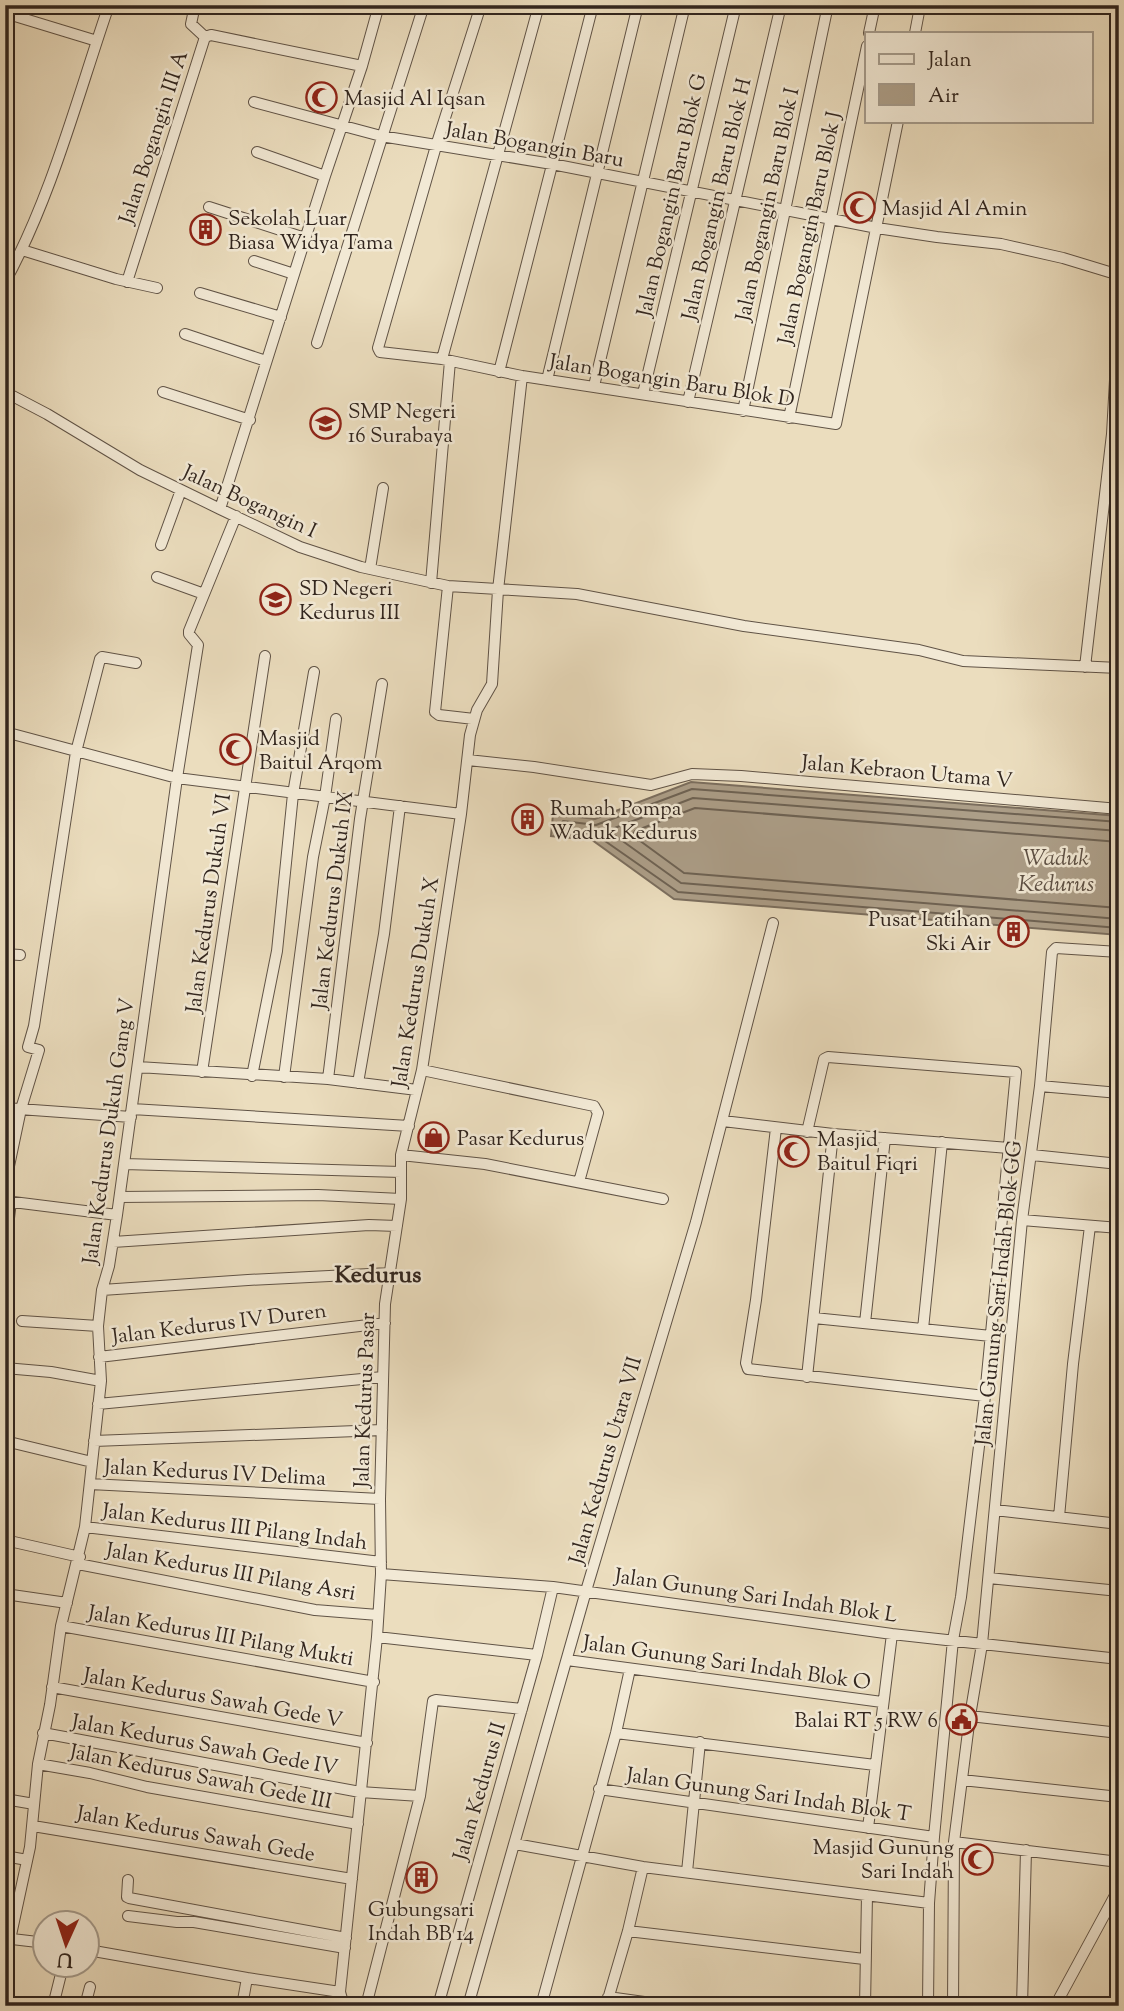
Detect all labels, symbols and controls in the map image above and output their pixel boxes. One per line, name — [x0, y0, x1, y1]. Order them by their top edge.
legend — [865, 32, 1092, 122]
text: Jalan — [927, 46, 972, 76]
street label: Jalan Bogangin III A — [112, 47, 197, 229]
street label: Jalan Bogangin Baru Blok G — [630, 71, 716, 321]
street label: Jalan Bogangin Baru Blok H — [675, 75, 761, 325]
mosque icon: Masjid Al Iqsan — [304, 81, 338, 115]
text: Air — [928, 82, 959, 112]
place label: Masjid Al Iqsan — [344, 85, 486, 115]
street label: Jalan Bogangin Baru Blok I — [729, 85, 808, 325]
street label: Jalan Bogangin Baru Blok J — [771, 109, 850, 349]
street label: Jalan Bogangin Baru — [442, 115, 626, 176]
mosque icon: Masjid Al Amin — [842, 191, 876, 225]
place label: Masjid Al Amin — [882, 195, 1028, 225]
place label: Sekolah Luar Biasa Widya Tama — [228, 205, 393, 259]
building icon: Sekolah Luar Biasa Widya Tama — [188, 213, 222, 247]
street label: Jalan Bogangin Baru Blok D — [546, 348, 796, 416]
place label: SMP Negeri 16 Surabaya — [348, 398, 456, 452]
school or university icon: SMP Negeri 16 Surabaya — [308, 406, 342, 440]
street label: Jalan Bogangin I — [176, 458, 321, 547]
place label: SD Negeri Kedurus III — [299, 575, 400, 629]
school or university icon: SD Negeri Kedurus III — [259, 583, 293, 617]
place label: Masjid Baitul Arqom — [259, 725, 382, 779]
mosque icon: Masjid Baitul Arqom — [219, 733, 253, 767]
street label: Jalan Kebraon Utama V — [799, 749, 1014, 797]
street label: Jalan Kedurus Dukuh IX — [306, 789, 362, 1012]
street label: Jalan Kedurus Dukuh VI — [180, 792, 240, 1016]
place label: Rumah Pompa Waduk Kedurus — [550, 795, 697, 849]
building icon: Rumah Pompa Waduk Kedurus — [510, 803, 544, 837]
water label: Waduk Kedurus — [1018, 843, 1094, 902]
street label: Jalan Kedurus Dukuh X — [385, 874, 448, 1091]
place label: Pusat Latihan Ski Air — [868, 906, 991, 960]
building icon: Pusat Latihan Ski Air — [997, 914, 1031, 948]
street label: Jalan Kedurus Dukuh Gang V — [76, 996, 143, 1267]
shop icon: Pasar Kedurus — [417, 1121, 451, 1155]
place label: Pasar Kedurus — [457, 1125, 584, 1155]
place label: Masjid Baitul Fiqri — [817, 1126, 918, 1180]
mosque icon: Masjid Baitul Fiqri — [777, 1134, 811, 1168]
street label: Jalan Gunung Sari Indah Blok GG — [969, 1139, 1031, 1448]
district label: Kedurus — [335, 1259, 421, 1293]
street label: Jalan Kedurus IV Duren — [109, 1297, 328, 1353]
street label: Jalan Kedurus Pasar — [348, 1312, 384, 1489]
street label: Jalan Kedurus Utara VII — [563, 1353, 651, 1569]
street label: Jalan Kedurus IV Delima — [102, 1453, 327, 1495]
street label: Jalan Kedurus III Pilang Indah — [100, 1497, 369, 1559]
street label: Jalan Kedurus III Pilang Asri — [103, 1536, 358, 1610]
street label: Jalan Gunung Sari Indah Blok L — [611, 1562, 899, 1632]
street label: Jalan Kedurus III Pilang Mukti — [84, 1599, 356, 1675]
street label: Jalan Gunung Sari Indah Blok O — [580, 1629, 873, 1699]
street label: Jalan Kedurus Sawah Gede V — [80, 1661, 345, 1737]
public building icon: Balai RT 5 RW 6 — [944, 1703, 978, 1737]
place label: Balai RT 5 RW 6 — [794, 1707, 938, 1737]
street label: Jalan Kedurus Sawah Gede IV — [68, 1708, 340, 1784]
street label: Jalan Kedurus II — [447, 1719, 515, 1865]
street label: Jalan Kedurus Sawah Gede III — [66, 1738, 334, 1818]
street label: Jalan Gunung Sari Indah Blok T — [623, 1761, 913, 1831]
street label: Jalan Kedurus Sawah Gede — [73, 1799, 317, 1871]
place label: Masjid Gunung Sari Indah — [813, 1834, 954, 1888]
mosque icon: Masjid Gunung Sari Indah — [960, 1842, 994, 1876]
building icon: Gubungsari Indah BB 14 — [404, 1860, 438, 1894]
place label: Gubungsari Indah BB 14 — [368, 1896, 474, 1950]
north arrow — [32, 1910, 102, 1980]
text: U — [56, 1945, 74, 1972]

